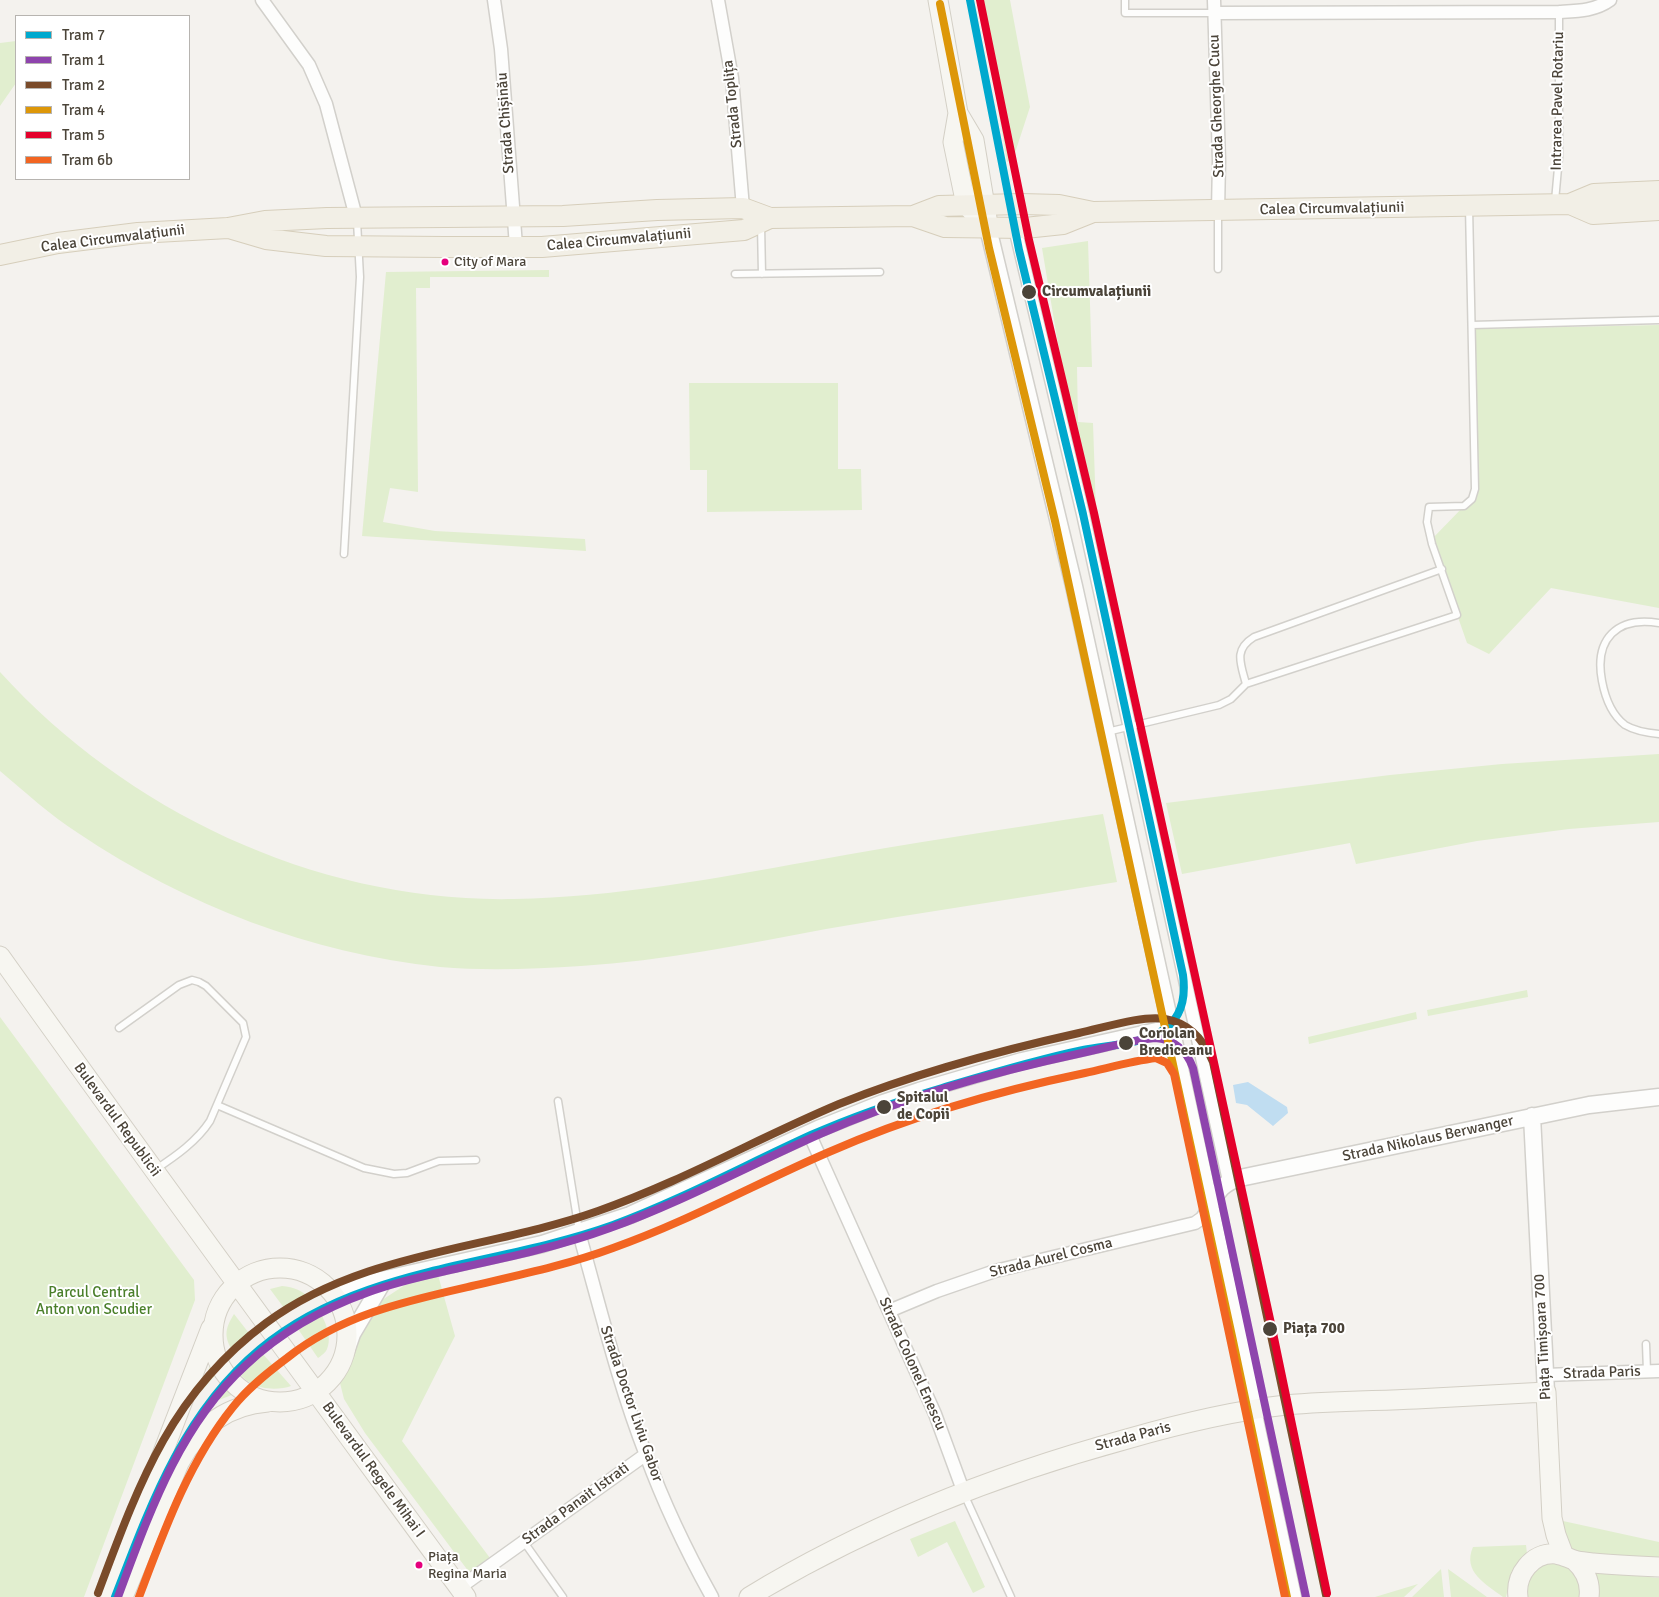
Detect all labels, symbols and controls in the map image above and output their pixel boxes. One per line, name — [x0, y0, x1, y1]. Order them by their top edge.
legend — [15, 15, 190, 180]
text: Tram 7 — [62, 26, 105, 44]
street label: Intrarea Pavel Rotariu — [1548, 31, 1568, 171]
street label: Strada Gheorghe Cucu — [1206, 34, 1228, 178]
text: Tram 1 — [62, 51, 105, 69]
street label: Strada Toplița — [719, 59, 747, 149]
street label: Strada Chișinău — [493, 72, 519, 174]
text: Tram 2 — [62, 76, 105, 94]
text: Tram 4 — [62, 101, 105, 119]
text: Tram 5 — [62, 126, 105, 144]
text: Tram 6b — [62, 151, 113, 169]
street label: Calea Circumvalațiunii — [1259, 199, 1405, 219]
street label: Calea Circumvalațiunii — [40, 221, 186, 257]
street label: Calea Circumvalațiunii — [546, 225, 692, 255]
place label: City of Mara — [454, 254, 526, 270]
marker: City of Mara — [440, 257, 450, 267]
marker: Circumvalațiunii — [1020, 283, 1038, 301]
place label: Circumvalațiunii — [1042, 283, 1151, 301]
place label: Coriolan Brediceanu — [1139, 1025, 1212, 1060]
marker: Coriolan Brediceanu — [1117, 1034, 1135, 1052]
street label: Bulevardul Republicii — [70, 1059, 164, 1181]
place label: Spitalul de Copii — [897, 1089, 950, 1124]
marker: Spitalul de Copii — [875, 1098, 893, 1116]
street label: Strada Nikolaus Berwanger — [1341, 1112, 1515, 1166]
street label: Strada Aurel Cosma — [988, 1234, 1114, 1282]
street label: Piața Timișoara 700 — [1531, 1274, 1555, 1400]
park label: Parcul Central Anton von Scudier — [36, 1284, 152, 1319]
street label: Strada Colonel Enescu — [875, 1295, 949, 1433]
marker: Piața 700 — [1261, 1320, 1279, 1338]
place label: Piața 700 — [1283, 1320, 1345, 1338]
street label: Strada Doctor Liviu Gabor — [596, 1324, 666, 1484]
street label: Strada Paris — [1563, 1363, 1641, 1383]
street label: Bulevardul Regele Mihai I — [318, 1399, 428, 1541]
street label: Strada Paris — [1093, 1418, 1173, 1456]
street label: Strada Panait Istrati — [519, 1459, 633, 1549]
place label: Piața Regina Maria — [428, 1549, 507, 1581]
marker: Piața Regina Maria — [414, 1560, 424, 1570]

